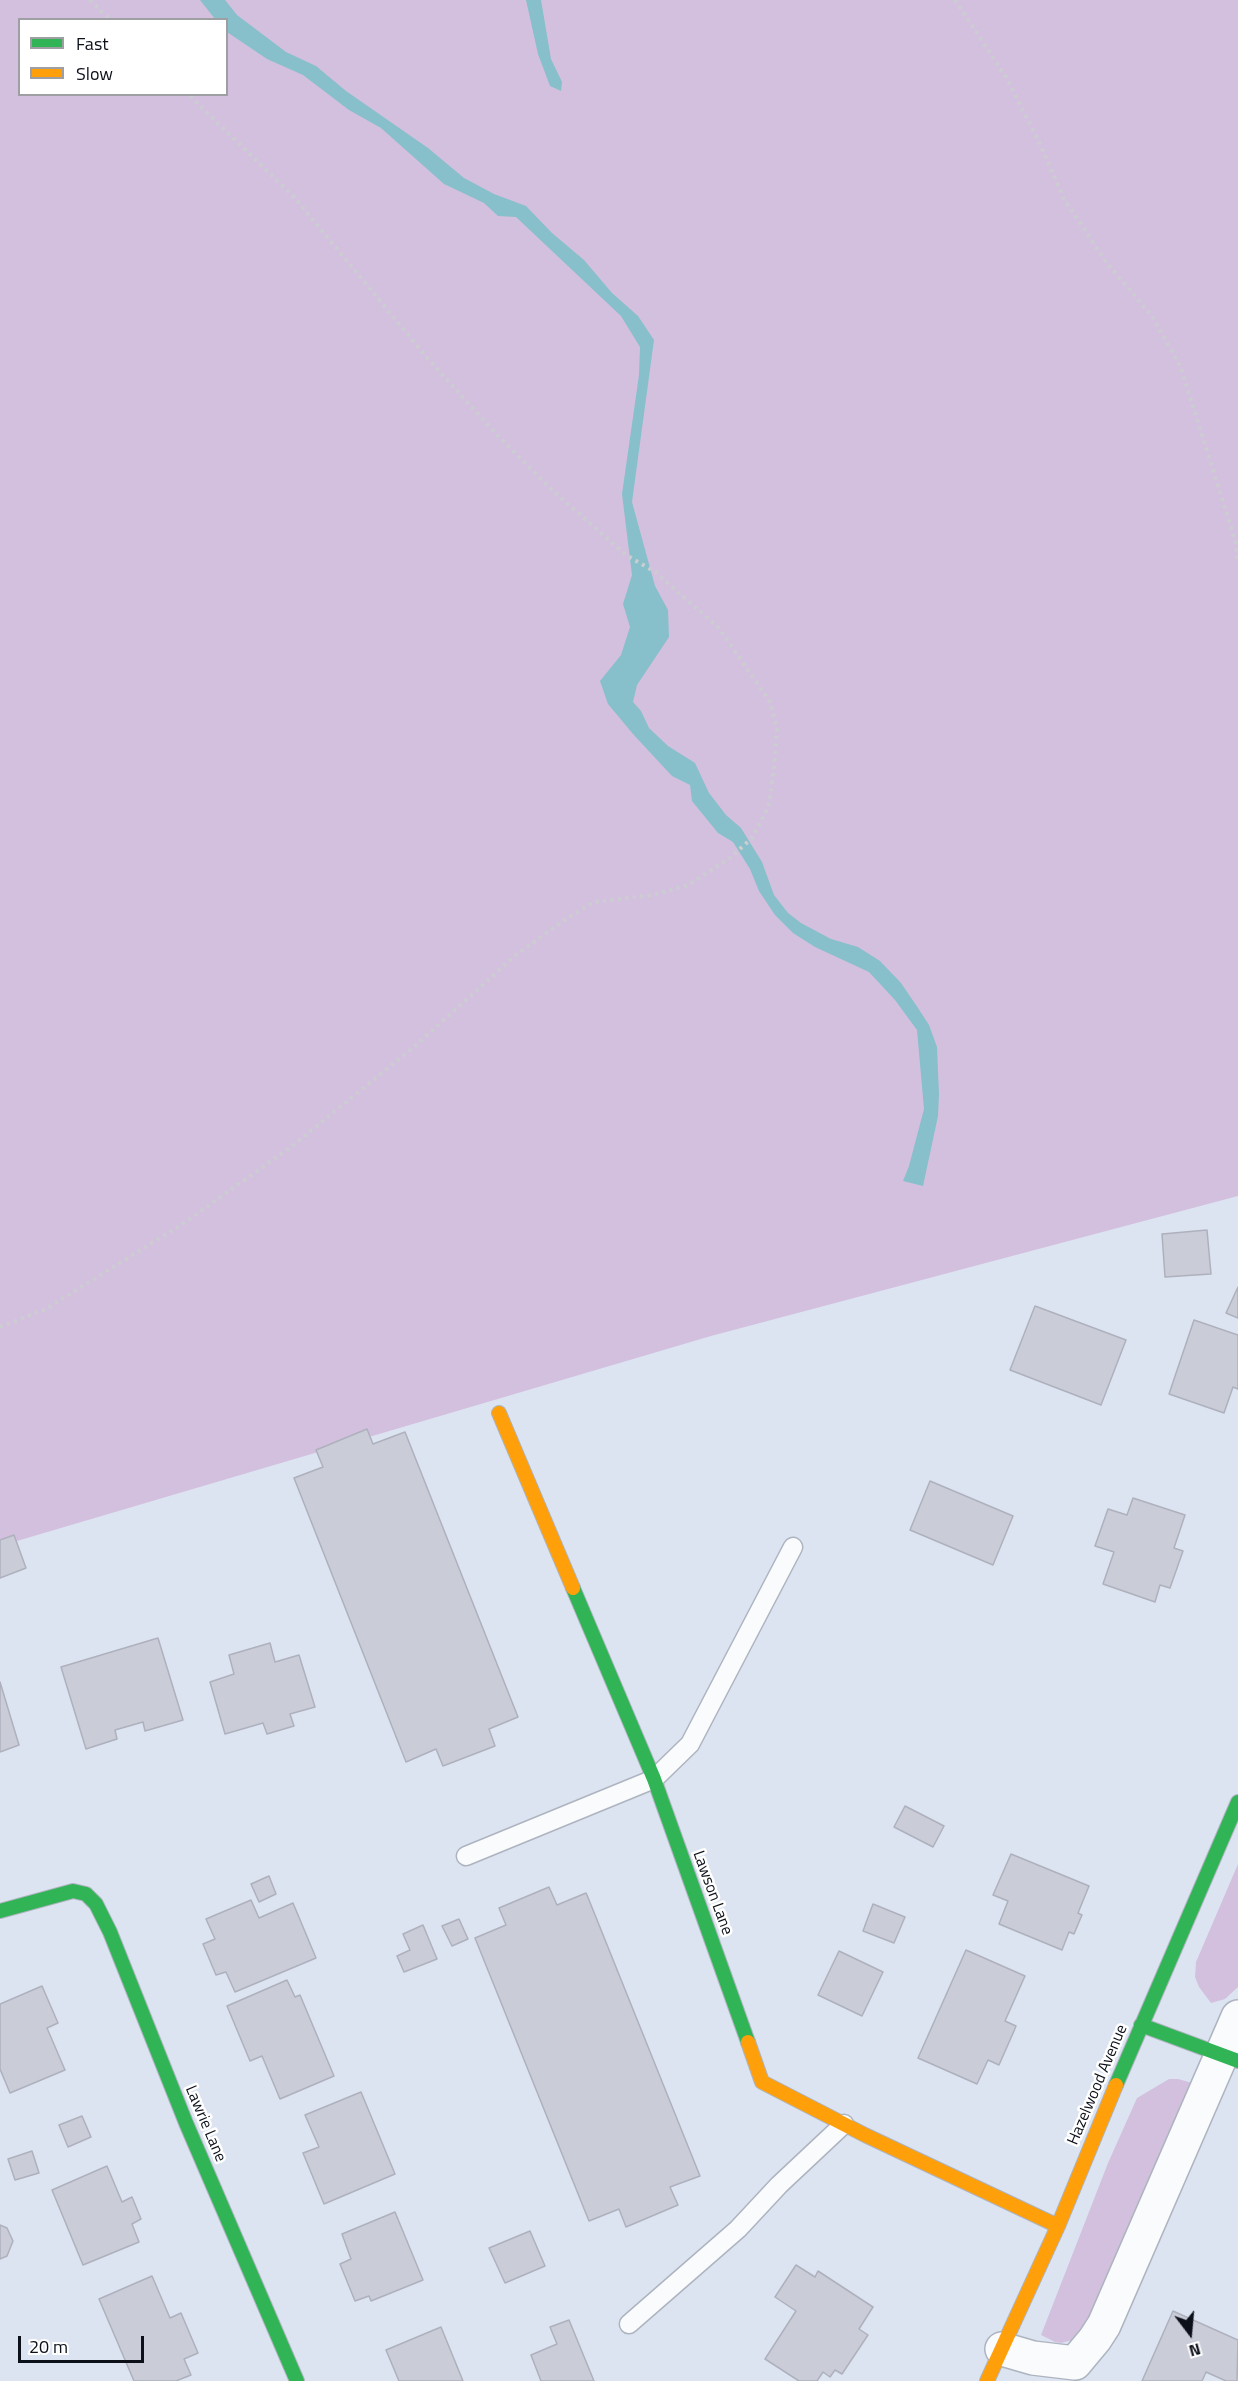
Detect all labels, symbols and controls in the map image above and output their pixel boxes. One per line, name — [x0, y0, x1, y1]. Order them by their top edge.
legend — [18, 18, 228, 96]
text: Fast — [76, 30, 109, 57]
text: Slow — [76, 60, 113, 87]
street label: Lawson Lane — [688, 1848, 736, 1938]
street label: Hazelwood Avenue — [1064, 2022, 1132, 2148]
street label: Lawrie Lane — [180, 2083, 230, 2165]
north arrow — [1160, 2303, 1220, 2363]
scale bar — [21, 2324, 147, 2362]
text: 20 m — [29, 2333, 68, 2360]
text: N — [1186, 2337, 1204, 2363]

